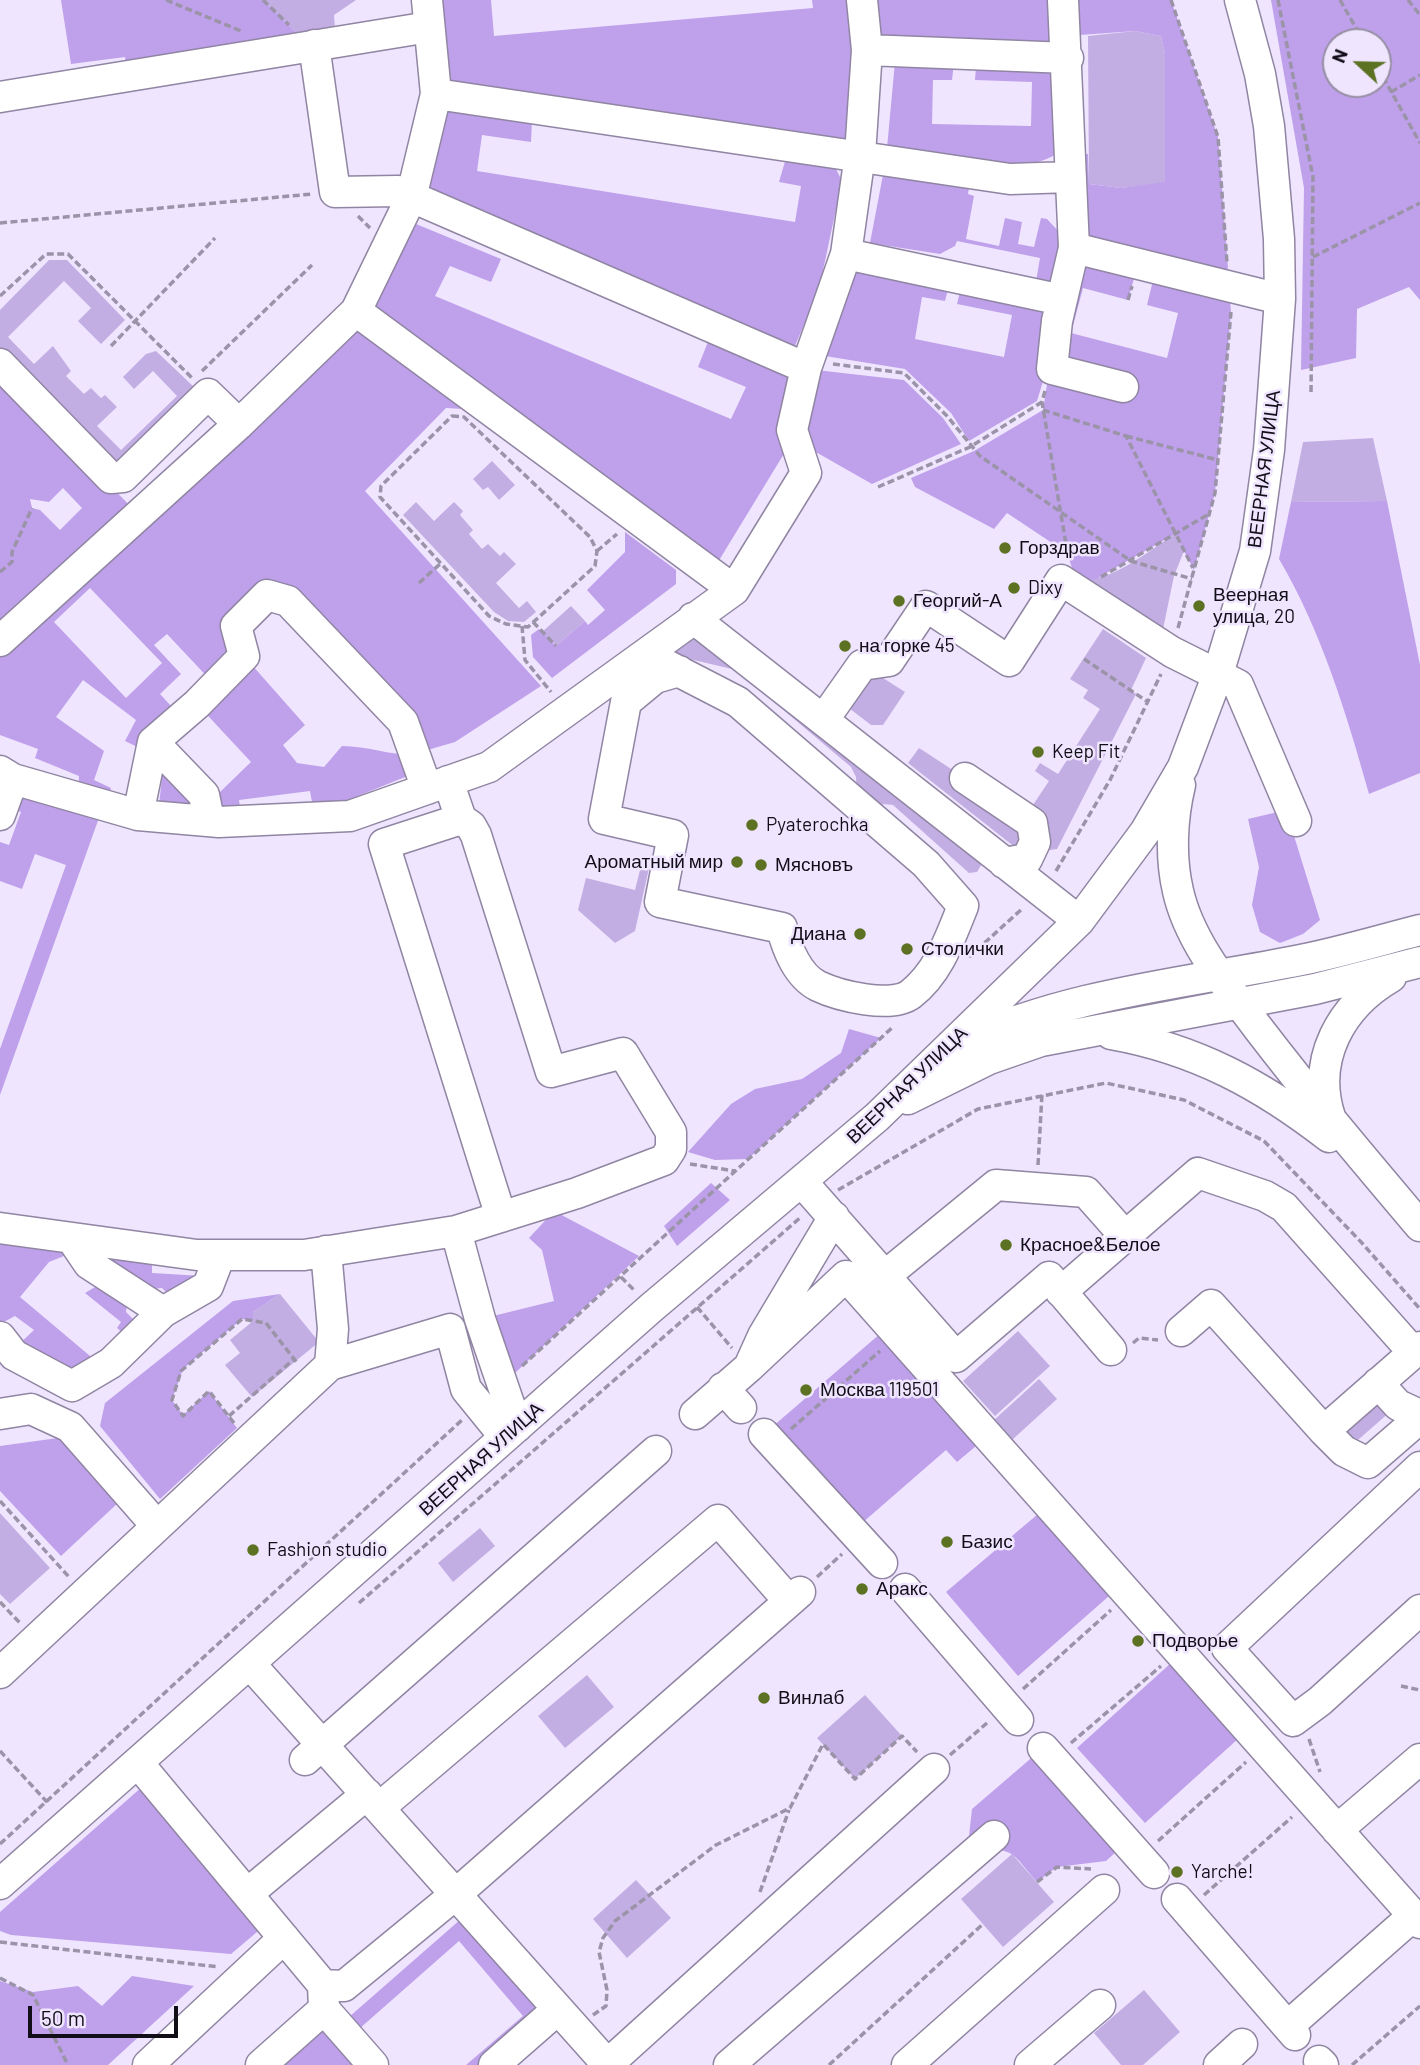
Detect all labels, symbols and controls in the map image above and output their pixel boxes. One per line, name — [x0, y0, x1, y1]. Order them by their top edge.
north arrow — [1322, 28, 1392, 98]
text: N — [1326, 46, 1352, 66]
street label: ВЕЕРНАЯ УЛИЦА — [1243, 389, 1285, 549]
place label: Горздрав — [1019, 537, 1100, 559]
marker: Горздрав — [997, 540, 1013, 556]
place label: Dixy — [1028, 577, 1062, 599]
marker: Dixy — [1006, 580, 1022, 596]
place label: Веерная улица, 20 — [1213, 584, 1295, 628]
place label: Георгий-А — [913, 590, 1002, 612]
marker: Георгий-А — [891, 593, 907, 609]
marker: Веерная улица, 20 — [1191, 598, 1207, 614]
place label: на горке 45 — [859, 635, 955, 657]
marker: на горке 45 — [837, 638, 853, 654]
place label: Keep Fit — [1052, 741, 1120, 763]
marker: Keep Fit — [1030, 744, 1046, 760]
place label: Pyaterochka — [766, 814, 869, 836]
marker: Pyaterochka — [744, 817, 760, 833]
place label: Ароматный мир — [584, 851, 723, 873]
marker: Ароматный мир — [729, 854, 745, 870]
place label: Мясновъ — [775, 854, 853, 876]
marker: Мясновъ — [753, 857, 769, 873]
place label: Диана — [791, 923, 846, 945]
marker: Диана — [852, 926, 868, 942]
place label: Столички — [921, 938, 1004, 960]
marker: Столички — [899, 941, 915, 957]
street label: ВЕЕРНАЯ УЛИЦА — [842, 1022, 972, 1148]
place label: Красное&Белое — [1020, 1234, 1161, 1256]
marker: Красное&Белое — [998, 1237, 1014, 1253]
place label: Москва 119501 — [820, 1379, 939, 1401]
marker: Москва 119501 — [798, 1382, 814, 1398]
street label: ВЕЕРНАЯ УЛИЦА — [414, 1397, 548, 1521]
place label: Базис — [961, 1531, 1013, 1553]
marker: Базис — [939, 1534, 955, 1550]
place label: Fashion studio — [267, 1539, 387, 1561]
marker: Fashion studio — [245, 1542, 261, 1558]
place label: Аракс — [876, 1578, 928, 1600]
marker: Аракс — [854, 1581, 870, 1597]
place label: Подворье — [1152, 1630, 1238, 1652]
marker: Подворье — [1130, 1633, 1146, 1649]
place label: Винлаб — [778, 1687, 844, 1709]
marker: Винлаб — [756, 1690, 772, 1706]
place label: Yarche! — [1191, 1861, 1254, 1883]
marker: Yarche! — [1169, 1864, 1185, 1880]
scale bar — [32, 1992, 182, 2036]
text: 50 m — [41, 2005, 85, 2030]

